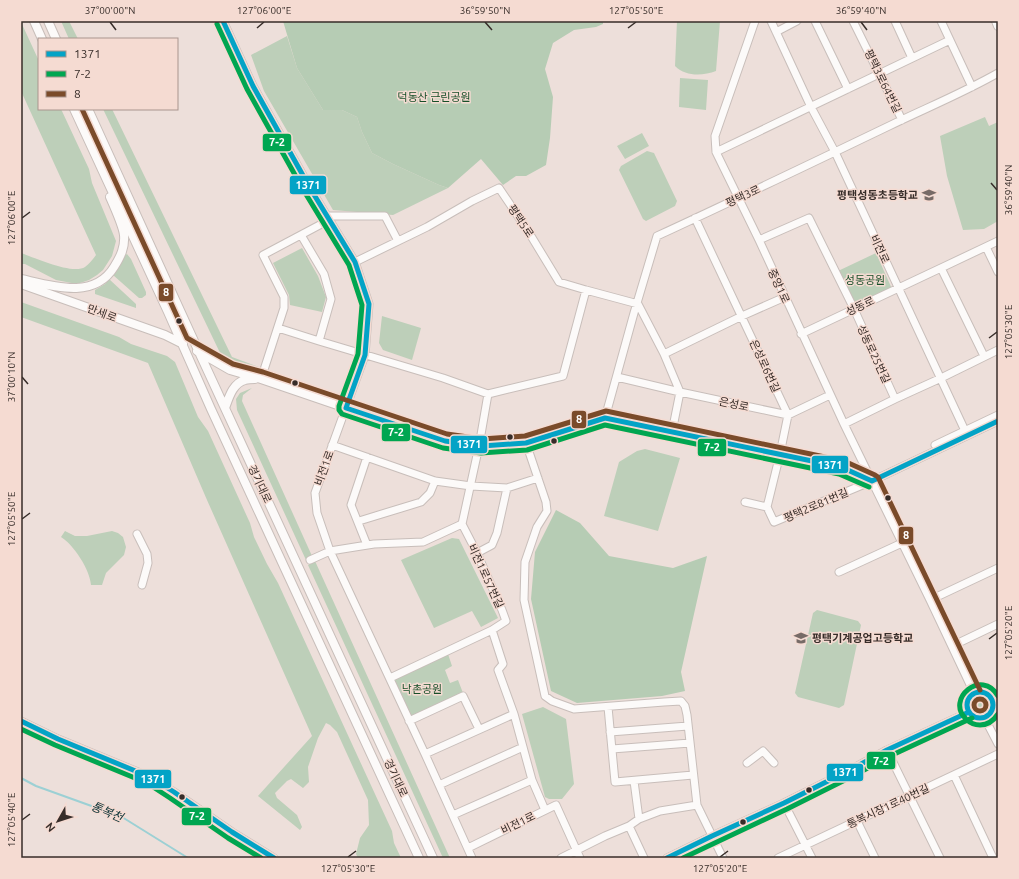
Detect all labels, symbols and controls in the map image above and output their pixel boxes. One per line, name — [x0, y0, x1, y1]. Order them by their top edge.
text: 37°00'00"N — [85, 5, 135, 16]
text: 127°06'00"E — [237, 5, 292, 16]
text: 36°59'50"N — [460, 5, 510, 16]
text: 127°05'50"E — [609, 5, 664, 16]
text: 36°59'40"N — [836, 5, 886, 16]
legend — [38, 38, 178, 110]
text: 1371 — [74, 47, 101, 60]
street label: 평택3로64번길 — [862, 47, 904, 115]
text: 7-2 — [74, 67, 91, 80]
text: 8 — [74, 87, 81, 100]
park label: 덕동산 근린공원 — [397, 91, 471, 103]
line badge: 7-2 — [262, 133, 292, 152]
text: 7-2 — [269, 136, 285, 148]
text: 36°59'40"N — [1003, 165, 1014, 215]
line badge: 1371 — [289, 175, 327, 195]
text: 1371 — [296, 179, 320, 191]
street label: 평택3로 — [724, 183, 762, 209]
school or university icon: 평택성동초등학교 — [921, 187, 937, 203]
place label: 평택성동초등학교 — [837, 189, 918, 201]
text: 127°06'00"E — [6, 190, 17, 245]
street label: 평택5로 — [506, 202, 536, 240]
street label: 비전로 — [868, 233, 892, 265]
street label: 중앙1로 — [766, 267, 792, 305]
park label: 성동공원 — [845, 274, 885, 286]
line badge: 8 — [158, 283, 174, 302]
text: 8 — [163, 286, 169, 298]
street label: 성동로 — [844, 294, 876, 318]
street label: 만세로 — [86, 302, 118, 324]
text: 127°05'30"E — [1003, 304, 1014, 359]
unlabelled marker — [174, 316, 184, 326]
street label: 성동로25번길 — [855, 323, 893, 385]
street label: 은성로6번길 — [748, 338, 782, 394]
text: 37°00'10"N — [6, 352, 17, 402]
unlabelled marker — [290, 378, 300, 388]
street label: 은성로 — [718, 395, 750, 413]
line badge: 8 — [571, 410, 587, 429]
text: 8 — [576, 413, 582, 425]
line badge: 7-2 — [381, 423, 411, 442]
text: 7-2 — [388, 426, 404, 438]
unlabelled marker — [505, 432, 515, 442]
line badge: 1371 — [450, 435, 488, 454]
unlabelled marker — [549, 436, 559, 446]
text: 1371 — [457, 438, 481, 450]
line badge: 7-2 — [697, 438, 727, 457]
text: 7-2 — [704, 441, 720, 453]
street label: 비전1로 — [312, 449, 336, 487]
line badge: 1371 — [811, 455, 849, 474]
text: 1371 — [818, 459, 842, 471]
street label: 경기대로 — [246, 463, 274, 505]
street label: 평택2로81번길 — [782, 486, 850, 524]
text: 127°05'50"E — [6, 491, 17, 546]
unlabelled marker — [883, 493, 893, 503]
line badge: 8 — [898, 526, 914, 545]
text: 8 — [903, 529, 909, 541]
street label: 비전1로57번길 — [466, 542, 506, 610]
text: 127°05'20"E — [1003, 605, 1014, 660]
school or university icon: 평택기계공업고등학교 — [793, 630, 809, 646]
place label: 평택기계공업고등학교 — [812, 632, 913, 644]
park label: 낙촌공원 — [402, 683, 442, 695]
line badge: 7-2 — [866, 751, 896, 770]
text: 7-2 — [873, 755, 889, 767]
street label: 경기대로 — [382, 757, 410, 799]
line badge: 1371 — [826, 763, 864, 782]
text: 1371 — [833, 766, 857, 778]
line badge: 1371 — [134, 769, 172, 789]
text: 1371 — [141, 773, 165, 785]
street label: 통복시장1로40번길 — [845, 782, 931, 830]
unlabelled marker — [804, 785, 814, 795]
text: 127°05'40"E — [6, 792, 17, 847]
unlabelled marker — [177, 792, 187, 802]
water label: 통복천 — [89, 799, 127, 825]
north arrow — [38, 801, 78, 841]
line badge: 7-2 — [181, 807, 212, 826]
text: 7-2 — [189, 810, 205, 822]
street label: 비전1로 — [499, 810, 537, 836]
unlabelled marker — [738, 817, 748, 827]
text: N — [43, 820, 57, 834]
text: 127°05'30"E — [321, 863, 376, 874]
text: 127°05'20"E — [693, 863, 748, 874]

